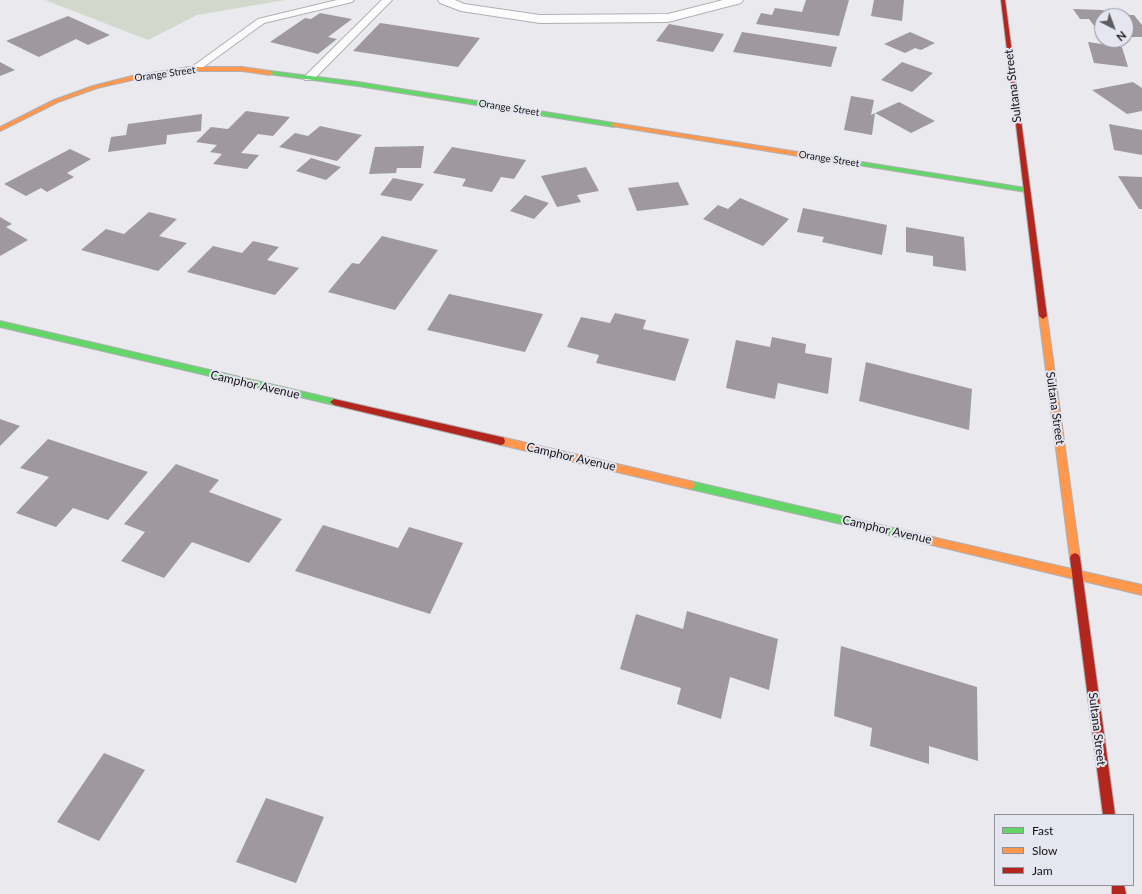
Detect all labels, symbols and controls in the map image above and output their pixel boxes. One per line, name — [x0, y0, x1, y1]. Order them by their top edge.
north arrow — [1094, 8, 1134, 48]
text: N — [1114, 29, 1129, 44]
street label: Sultana Street — [1001, 49, 1025, 123]
street label: Orange Street — [134, 64, 196, 84]
street label: Orange Street — [478, 97, 540, 119]
street label: Orange Street — [798, 148, 860, 170]
street label: Camphor Avenue — [209, 368, 301, 402]
street label: Sultana Street — [1043, 371, 1067, 445]
street label: Camphor Avenue — [525, 440, 617, 474]
street label: Camphor Avenue — [841, 513, 933, 547]
street label: Sultana Street — [1085, 692, 1109, 766]
legend — [994, 814, 1134, 886]
text: Fast — [1032, 823, 1053, 838]
text: Slow — [1032, 843, 1057, 858]
text: Jam — [1032, 863, 1053, 878]

